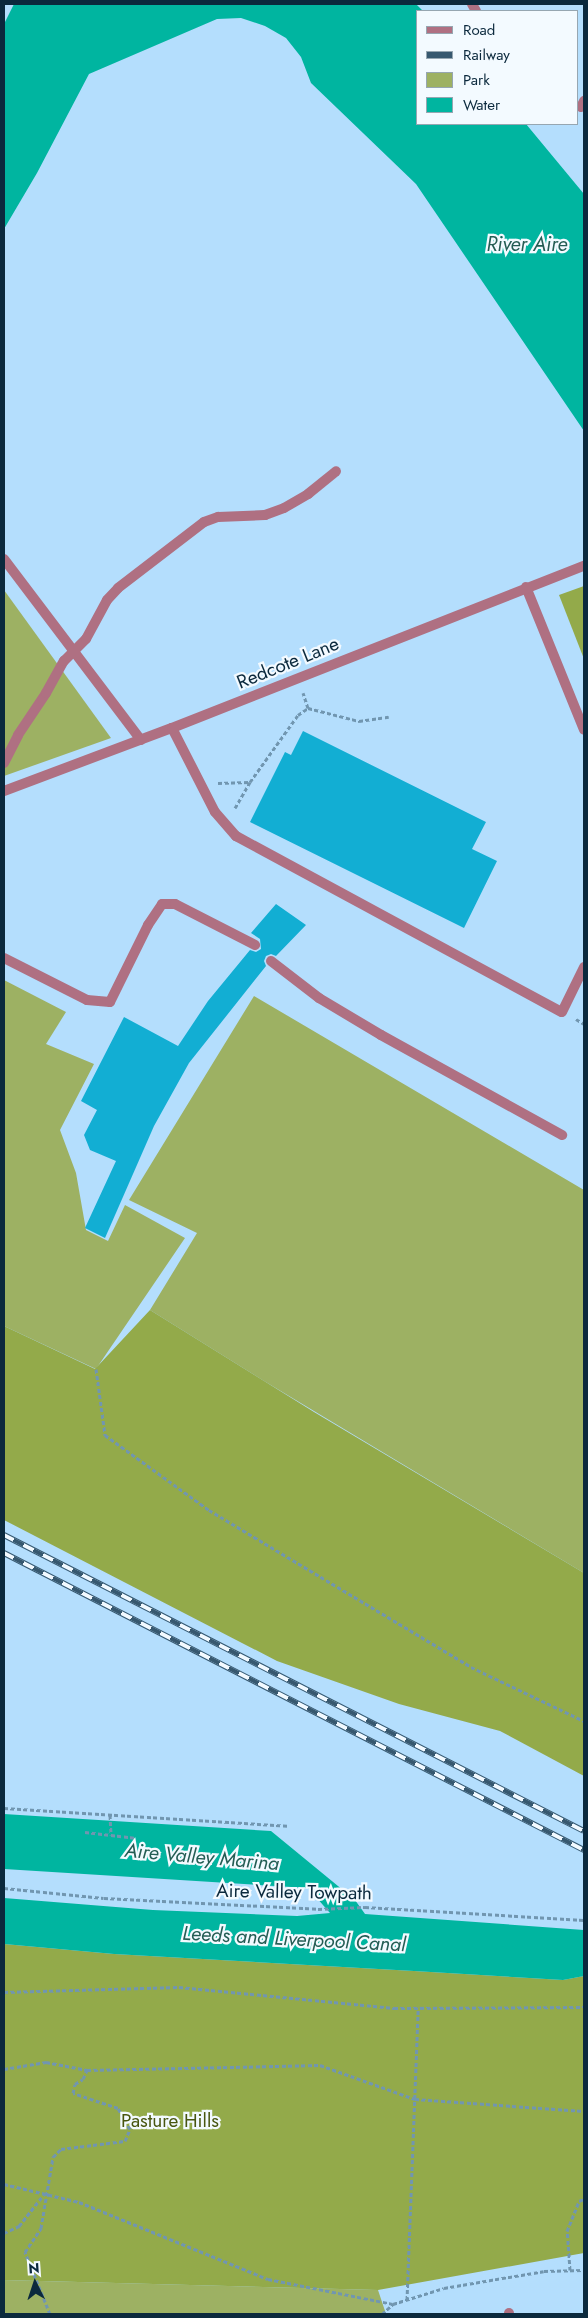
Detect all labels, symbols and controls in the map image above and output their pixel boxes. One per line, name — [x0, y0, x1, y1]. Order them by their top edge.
legend — [416, 10, 578, 125]
text: Road — [463, 19, 495, 41]
text: Railway — [463, 44, 510, 66]
text: Park — [463, 69, 490, 91]
text: Water — [463, 94, 500, 116]
water label: River Aire — [486, 232, 568, 256]
street label: Redcote Lane — [234, 632, 342, 694]
water label: Aire Valley Marina — [124, 1838, 280, 1876]
street label: Aire Valley Towpath — [216, 1879, 372, 1905]
water label: Leeds and Liverpool Canal — [182, 1921, 406, 1957]
park label: Pasture Hills — [121, 2110, 219, 2132]
north arrow — [10, 2258, 60, 2308]
text: N — [28, 2258, 40, 2278]

